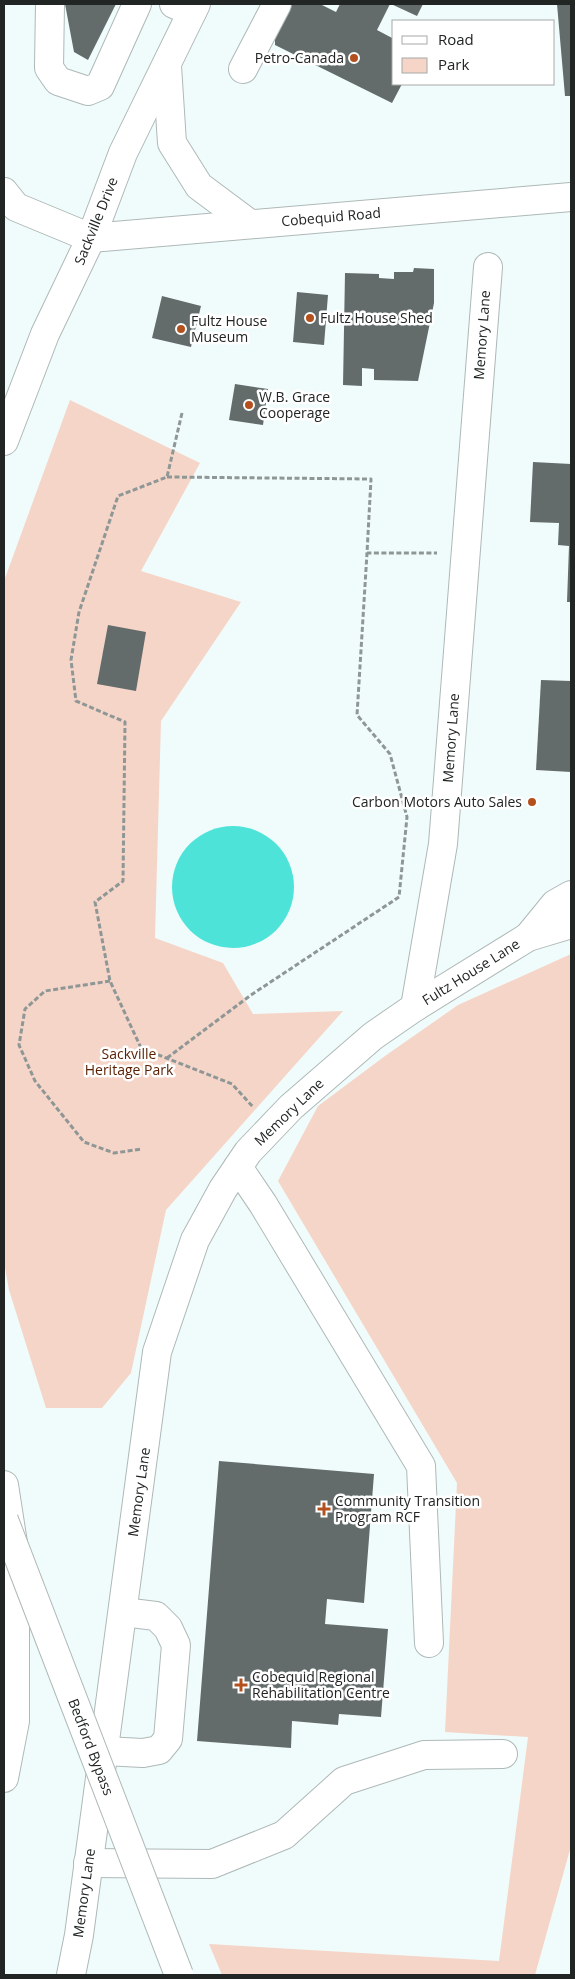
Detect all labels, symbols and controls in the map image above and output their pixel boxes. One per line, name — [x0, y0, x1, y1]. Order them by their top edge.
legend — [392, 20, 555, 85]
text: Road — [438, 29, 474, 49]
place label: Petro-Canada — [255, 48, 344, 67]
marker: Petro-Canada — [348, 52, 360, 64]
text: Park — [438, 54, 469, 74]
street label: Sackville Drive — [69, 174, 122, 267]
street label: Cobequid Road — [280, 203, 382, 230]
street label: Memory Lane — [469, 289, 494, 380]
place label: Fultz House Shed — [320, 308, 433, 327]
place label: Fultz House Museum — [191, 311, 268, 346]
marker: Fultz House Shed — [304, 312, 316, 324]
marker: Fultz House Museum — [175, 323, 187, 335]
place label: W.B. Grace Cooperage — [259, 387, 330, 422]
marker: W.B. Grace Cooperage — [243, 399, 255, 411]
street label: Memory Lane — [438, 692, 463, 783]
place label: Carbon Motors Auto Sales — [352, 792, 522, 811]
marker: Carbon Motors Auto Sales — [526, 796, 538, 808]
street label: Fultz House Lane — [418, 934, 523, 1009]
park label: Sackville Heritage Park — [85, 1044, 174, 1079]
street label: Memory Lane — [250, 1074, 328, 1150]
street label: Memory Lane — [123, 1446, 154, 1538]
place label: Community Transition Program RCF — [335, 1491, 480, 1526]
marker: Community Transition Program RCF — [317, 1502, 331, 1516]
place label: Cobequid Regional Rehabilitation Centre — [252, 1667, 390, 1702]
marker: Cobequid Regional Rehabilitation Centre — [234, 1678, 248, 1692]
street label: Bedford Bypass — [64, 1696, 119, 1798]
street label: Memory Lane — [68, 1847, 99, 1939]

